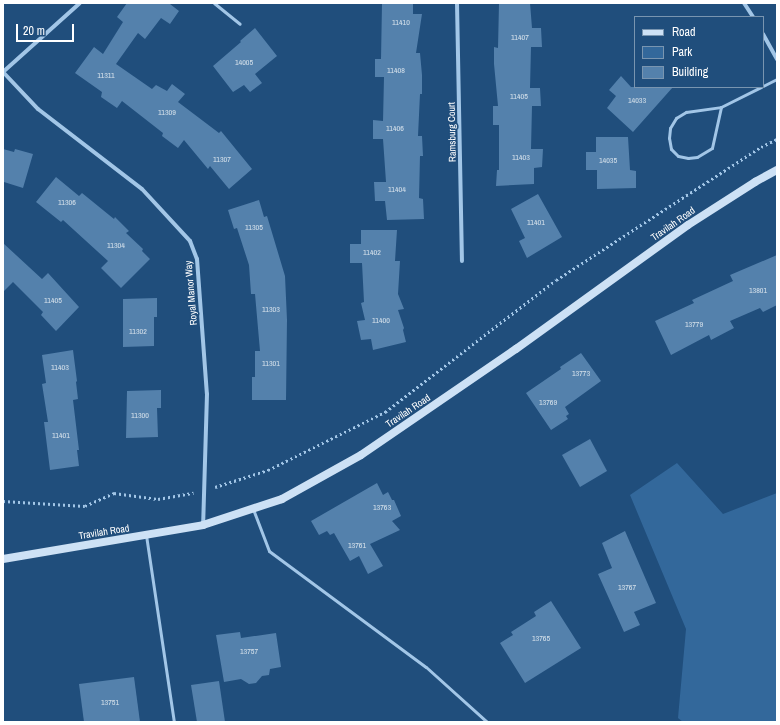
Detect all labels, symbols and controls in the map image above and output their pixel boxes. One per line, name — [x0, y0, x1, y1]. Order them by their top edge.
scale bar — [18, 16, 76, 42]
legend — [634, 16, 764, 88]
house number: 11410 — [392, 18, 410, 28]
text: 20 m — [23, 23, 45, 39]
text: Road — [672, 24, 696, 40]
house number: 11407 — [511, 33, 529, 43]
text: Park — [672, 44, 692, 60]
house number: 14005 — [235, 58, 253, 68]
text: Building — [672, 64, 708, 80]
house number: 11408 — [387, 66, 405, 76]
house number: 11311 — [97, 71, 115, 81]
house number: 11405 — [510, 92, 528, 102]
house number: 14033 — [628, 96, 646, 106]
street label: Ramsburg Court — [445, 102, 459, 162]
house number: 11309 — [158, 108, 176, 118]
house number: 11406 — [386, 124, 404, 134]
house number: 11403 — [512, 153, 530, 163]
house number: 11307 — [213, 155, 231, 165]
house number: 14035 — [599, 156, 617, 166]
house number: 11404 — [388, 185, 406, 195]
house number: 11306 — [58, 198, 76, 208]
street label: Travilah Road — [649, 204, 697, 244]
house number: 11401 — [527, 218, 545, 228]
house number: 11305 — [245, 223, 263, 233]
house number: 11304 — [107, 241, 125, 251]
house number: 11402 — [363, 248, 381, 258]
street label: Royal Manor Way — [182, 260, 200, 326]
house number: 13801 — [749, 286, 767, 296]
house number: 11405 — [44, 296, 62, 306]
house number: 11303 — [262, 305, 280, 315]
house number: 11400 — [372, 316, 390, 326]
house number: 13779 — [685, 320, 703, 330]
house number: 11302 — [129, 327, 147, 337]
house number: 11301 — [262, 359, 280, 369]
house number: 11403 — [51, 363, 69, 373]
house number: 13773 — [572, 369, 590, 379]
street label: Travilah Road — [383, 392, 433, 430]
house number: 13769 — [539, 398, 557, 408]
house number: 11300 — [131, 411, 149, 421]
house number: 11401 — [52, 431, 70, 441]
house number: 13763 — [373, 503, 391, 513]
street label: Travilah Road — [78, 522, 130, 542]
house number: 13761 — [348, 541, 366, 551]
house number: 13767 — [618, 583, 636, 593]
house number: 13765 — [532, 634, 550, 644]
house number: 13757 — [240, 647, 258, 657]
house number: 13751 — [101, 698, 119, 708]

